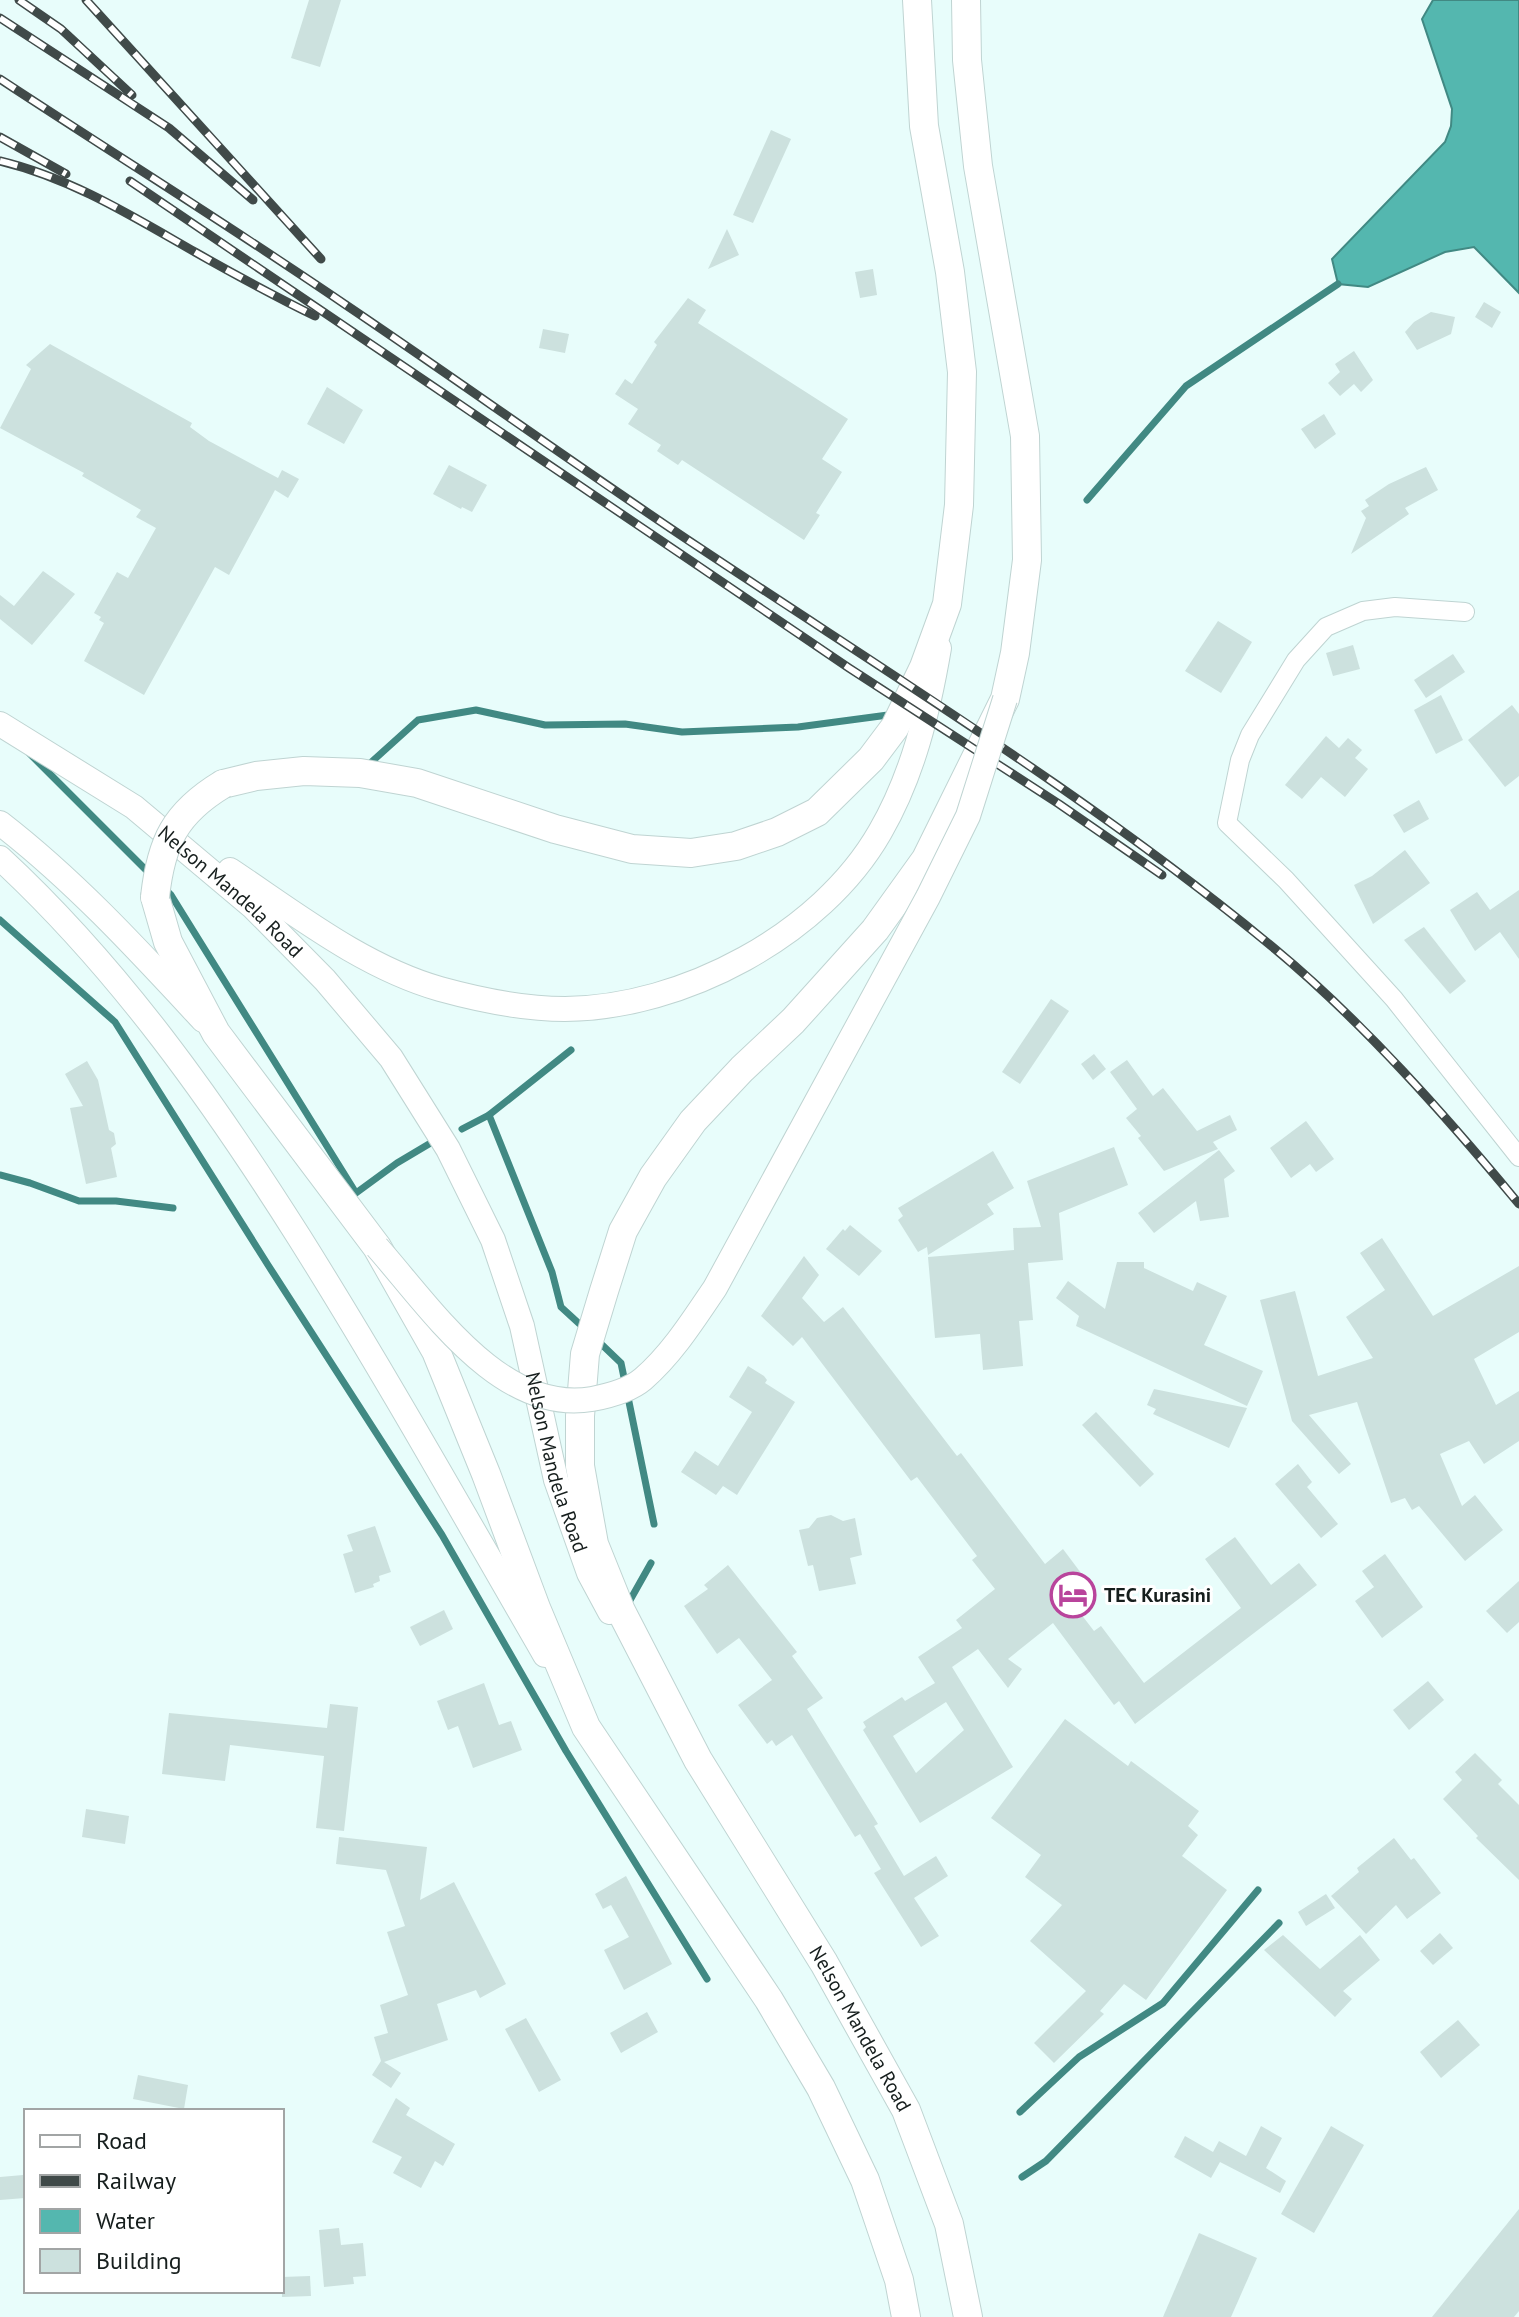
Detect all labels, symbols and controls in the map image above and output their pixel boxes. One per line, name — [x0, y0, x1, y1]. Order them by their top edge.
street label: Nelson Mandela Road — [153, 820, 309, 963]
street label: Nelson Mandela Road — [520, 1370, 594, 1556]
hotel icon: TEC Kurasini — [1049, 1571, 1097, 1619]
place label: TEC Kurasini — [1104, 1582, 1211, 1608]
street label: Nelson Mandela Road — [803, 1941, 917, 2116]
legend — [24, 2109, 284, 2293]
text: Road — [96, 2125, 147, 2156]
text: Railway — [96, 2165, 176, 2196]
text: Water — [96, 2205, 155, 2236]
text: Building — [96, 2245, 182, 2276]

